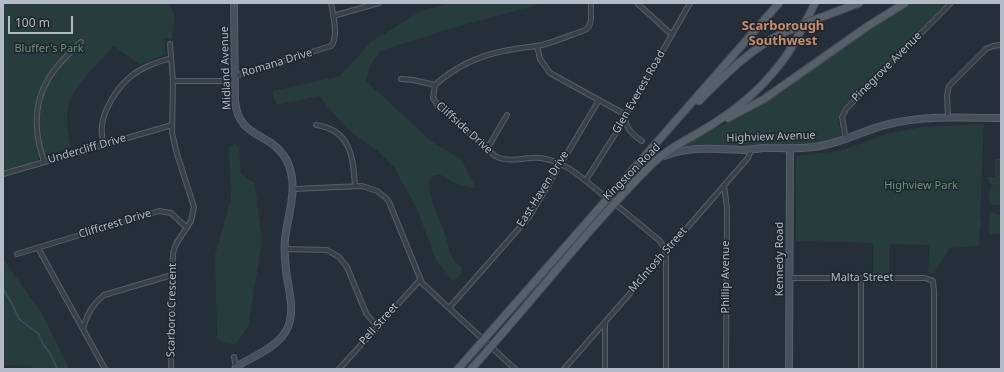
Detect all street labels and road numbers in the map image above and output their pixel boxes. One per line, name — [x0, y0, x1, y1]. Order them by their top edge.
street label: Midland Avenue — [218, 26, 234, 110]
street label: Pinegrove Avenue — [849, 29, 925, 105]
street label: Romana Drive — [240, 46, 314, 80]
street label: Glen Everest Road — [610, 48, 668, 136]
street label: Cliffside Drive — [433, 99, 495, 157]
street label: Highview Avenue — [726, 129, 816, 145]
street label: Undercliff Drive — [46, 132, 128, 166]
street label: Kingston Road — [601, 141, 663, 203]
street label: East Haven Drive — [514, 148, 572, 230]
street label: Cliffcrest Drive — [77, 207, 153, 241]
street label: Kennedy Road — [773, 222, 787, 296]
street label: McIntosh Street — [626, 225, 690, 295]
street label: Phillip Avenue — [719, 240, 733, 314]
street label: Scarboro Crescent — [165, 263, 179, 357]
street label: Malta Street — [831, 271, 893, 285]
street label: Pell Street — [357, 300, 401, 348]

